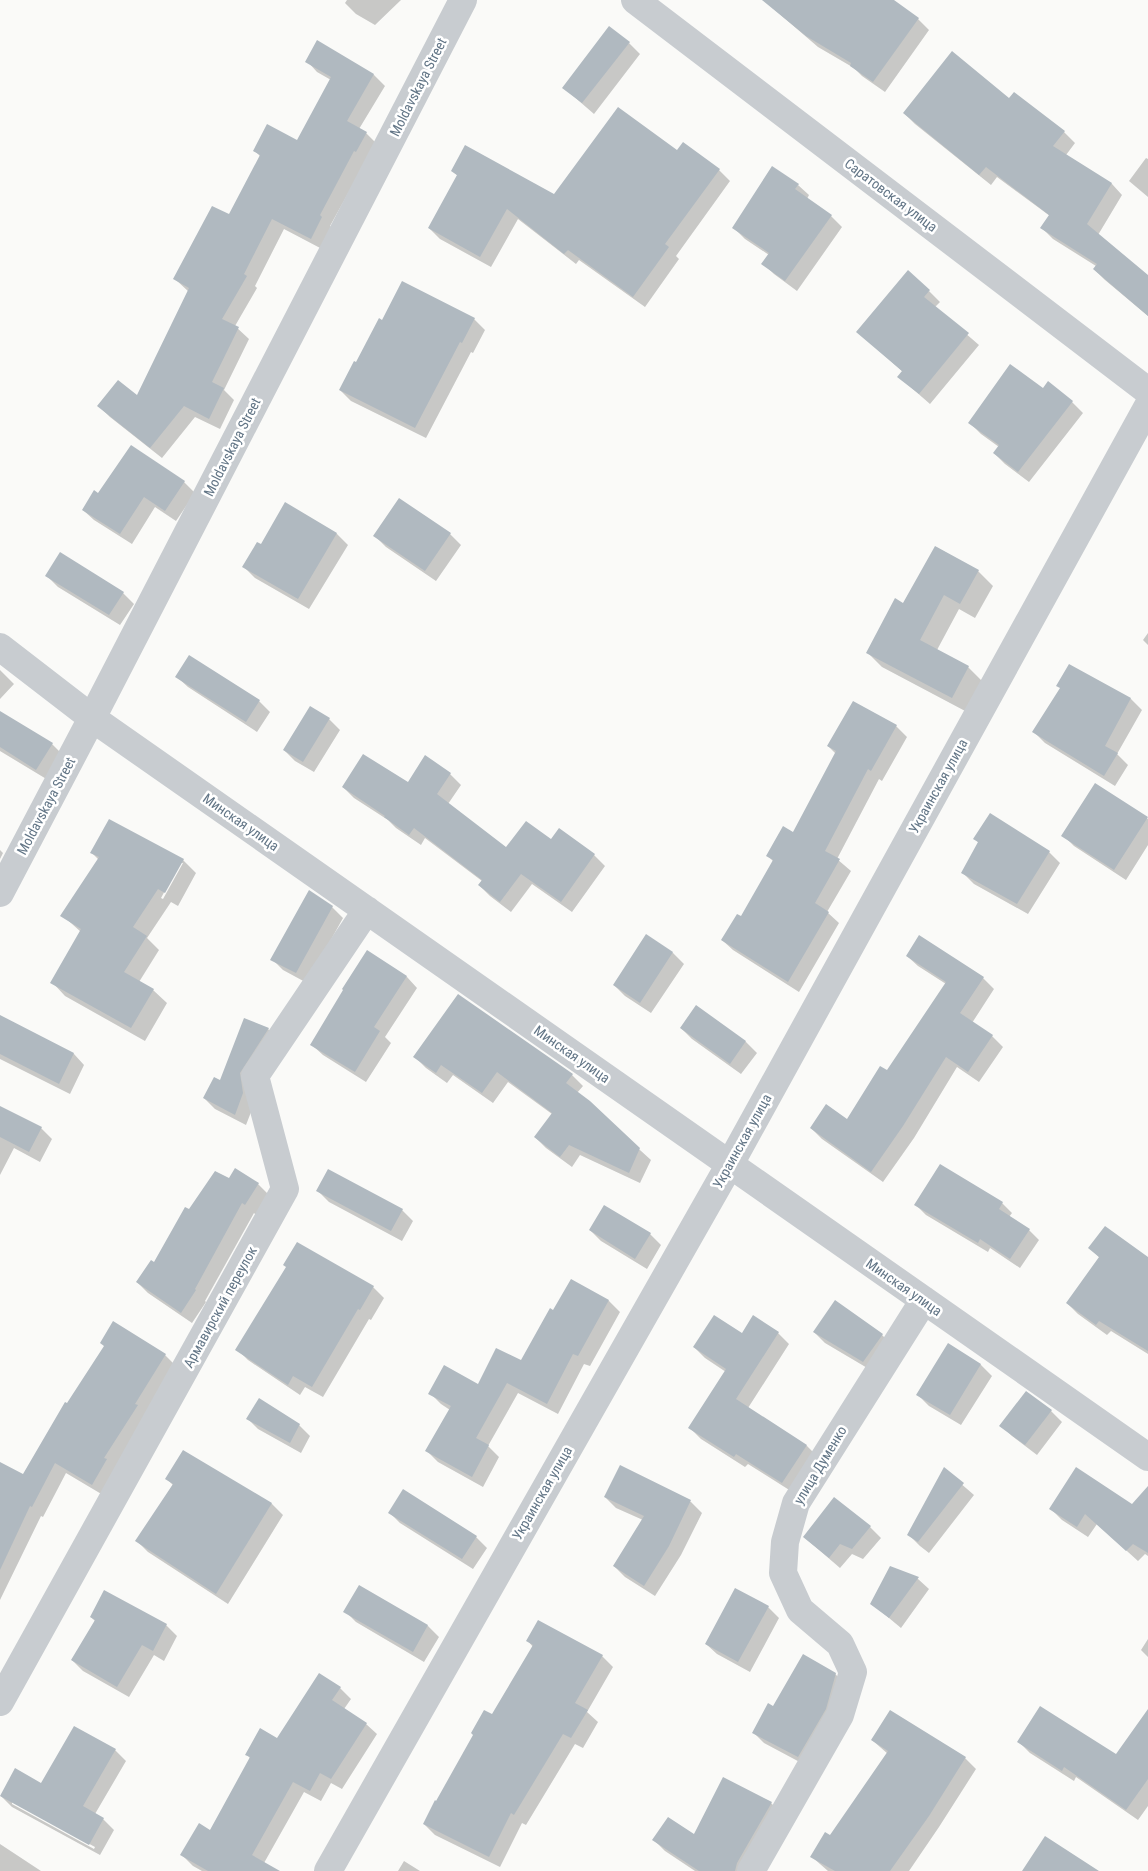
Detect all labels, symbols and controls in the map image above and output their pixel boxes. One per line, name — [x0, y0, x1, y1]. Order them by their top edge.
street label: Moldavskaya Street — [386, 35, 450, 139]
street label: Саратовская улица — [842, 155, 940, 235]
street label: Moldavskaya Street — [200, 395, 264, 499]
street label: Украинская улица — [905, 736, 971, 836]
street label: Moldavskaya Street — [14, 755, 78, 857]
street label: Минская улица — [200, 790, 282, 854]
street label: Минская улица — [531, 1022, 613, 1086]
street label: Украинская улица — [709, 1091, 775, 1191]
street label: Армавирский переулок — [180, 1243, 260, 1370]
street label: Минская улица — [863, 1255, 945, 1319]
street label: улица Думенко — [790, 1423, 850, 1507]
street label: Украинская улица — [509, 1443, 575, 1543]

